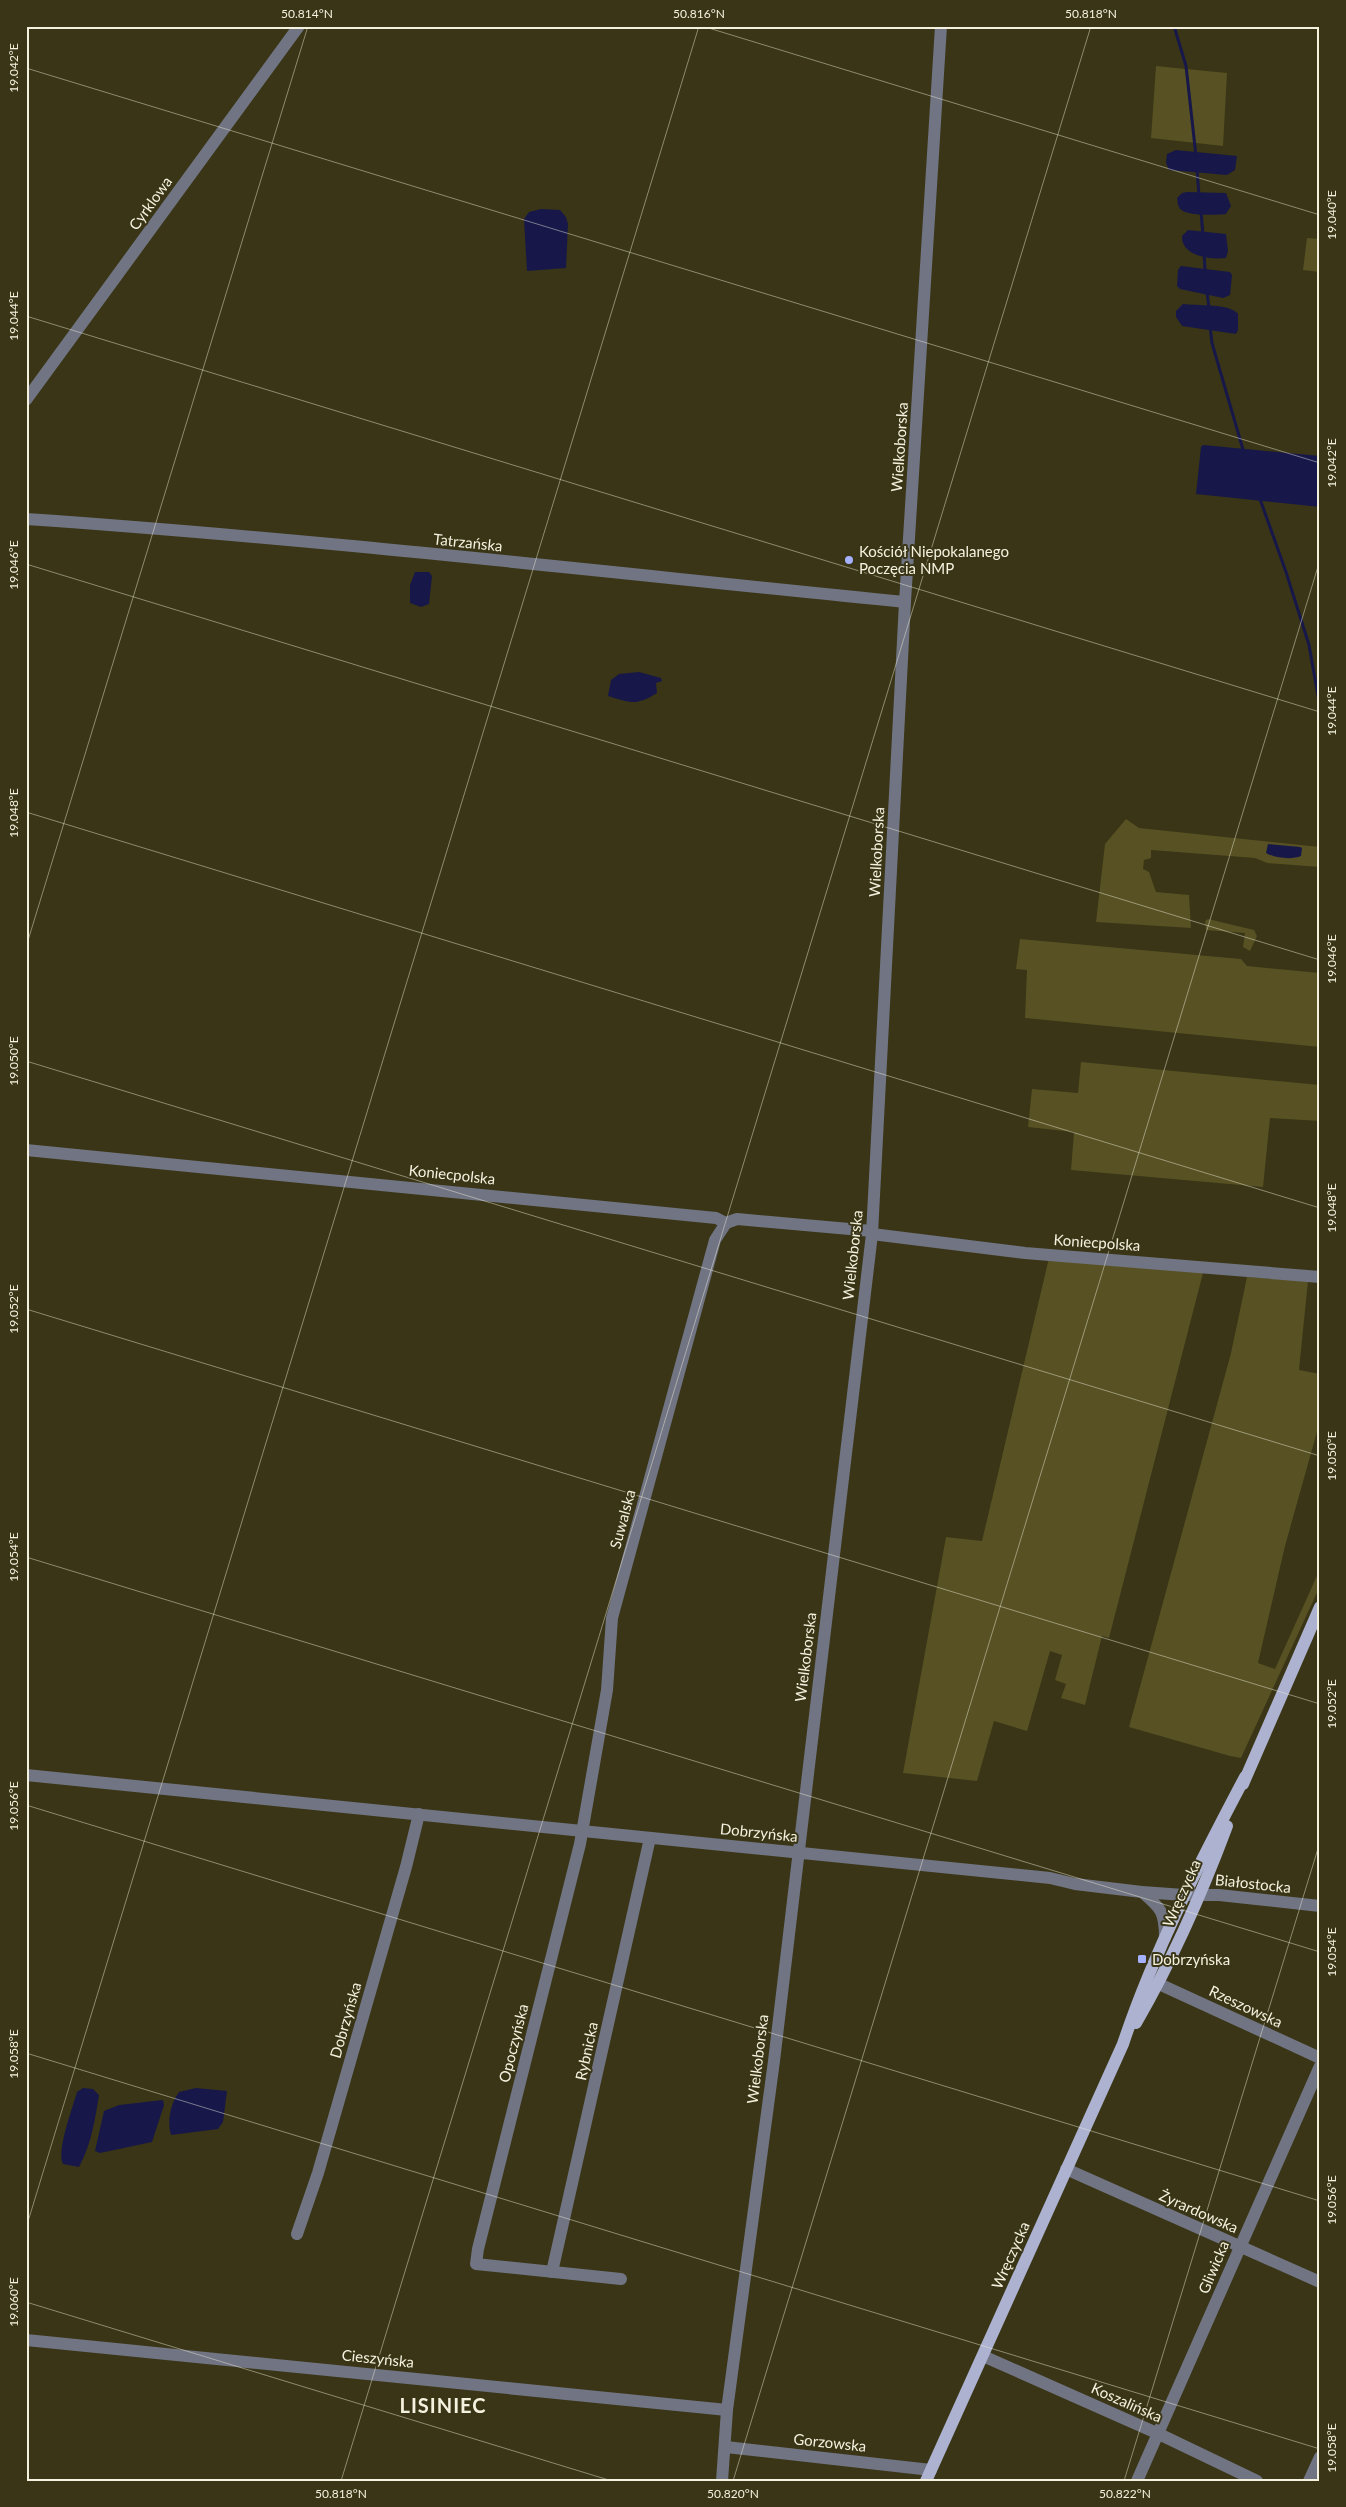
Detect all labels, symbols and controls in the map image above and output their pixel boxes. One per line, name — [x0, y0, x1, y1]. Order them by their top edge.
text: 50.814°N — [281, 6, 333, 21]
text: 50.816°N — [673, 6, 725, 21]
text: 50.818°N — [1065, 6, 1117, 21]
text: 19.042°E — [6, 43, 21, 93]
street label: Cyrklowa — [125, 173, 175, 233]
text: 19.040°E — [1324, 190, 1339, 240]
text: 19.044°E — [6, 291, 21, 341]
street label: Wielkoborska — [887, 401, 911, 493]
text: 19.042°E — [1324, 438, 1339, 488]
street label: Tatrzańska — [432, 529, 504, 555]
text: 19.046°E — [6, 540, 21, 590]
place label: Kościół Niepokalanego Poczęcia NMP — [859, 542, 1009, 577]
marker: Kościół Niepokalanego Poczęcia NMP — [843, 554, 855, 566]
text: 19.044°E — [1324, 686, 1339, 736]
text: 19.048°E — [6, 788, 21, 838]
street label: Wielkoborska — [865, 807, 887, 897]
text: 19.046°E — [1324, 934, 1339, 984]
text: 19.050°E — [6, 1036, 21, 1086]
street label: Koniecpolska — [408, 1161, 496, 1187]
text: 19.048°E — [1324, 1183, 1339, 1233]
street label: Wielkoborska — [838, 1209, 866, 1301]
street label: Koniecpolska — [1053, 1230, 1141, 1254]
text: 19.052°E — [6, 1284, 21, 1334]
text: 19.050°E — [1324, 1431, 1339, 1481]
street label: Suwalska — [605, 1487, 639, 1551]
text: 19.054°E — [6, 1532, 21, 1582]
street label: Wielkoborska — [791, 1611, 819, 1703]
text: 19.052°E — [1324, 1679, 1339, 1729]
text: 19.056°E — [6, 1781, 21, 1831]
street label: Dobrzyńska — [719, 1819, 799, 1845]
street label: Wręczycka — [1158, 1857, 1204, 1929]
street label: Białostocka — [1214, 1870, 1292, 1896]
text: 19.054°E — [1324, 1927, 1339, 1977]
place label: Dobrzyńska — [1152, 1950, 1230, 1968]
marker: Dobrzyńska — [1136, 1953, 1148, 1965]
street label: Dobrzyńska — [326, 1980, 364, 2060]
street label: Rzeszowska — [1206, 1981, 1286, 2031]
street label: Opoczyńska — [495, 2002, 531, 2084]
street label: Wielkoborska — [743, 2013, 771, 2105]
street label: Rybnicka — [571, 2020, 601, 2082]
text: 19.058°E — [6, 2029, 21, 2079]
text: 19.056°E — [1324, 2175, 1339, 2225]
street label: Żyrardowska — [1157, 2186, 1241, 2236]
street label: Wręczycka — [987, 2219, 1033, 2291]
street label: Gliwicka — [1194, 2238, 1232, 2296]
text: 19.060°E — [6, 2277, 21, 2327]
street label: Cieszyńska — [341, 2345, 415, 2371]
street label: Koszalińska — [1089, 2378, 1165, 2426]
district label: LISINIEC — [400, 2393, 486, 2417]
text: 19.058°E — [1324, 2423, 1339, 2473]
street label: Gorzowska — [793, 2429, 867, 2455]
text: 50.818°N — [315, 2486, 367, 2501]
text: 50.820°N — [707, 2486, 759, 2501]
text: 50.822°N — [1099, 2486, 1151, 2501]

